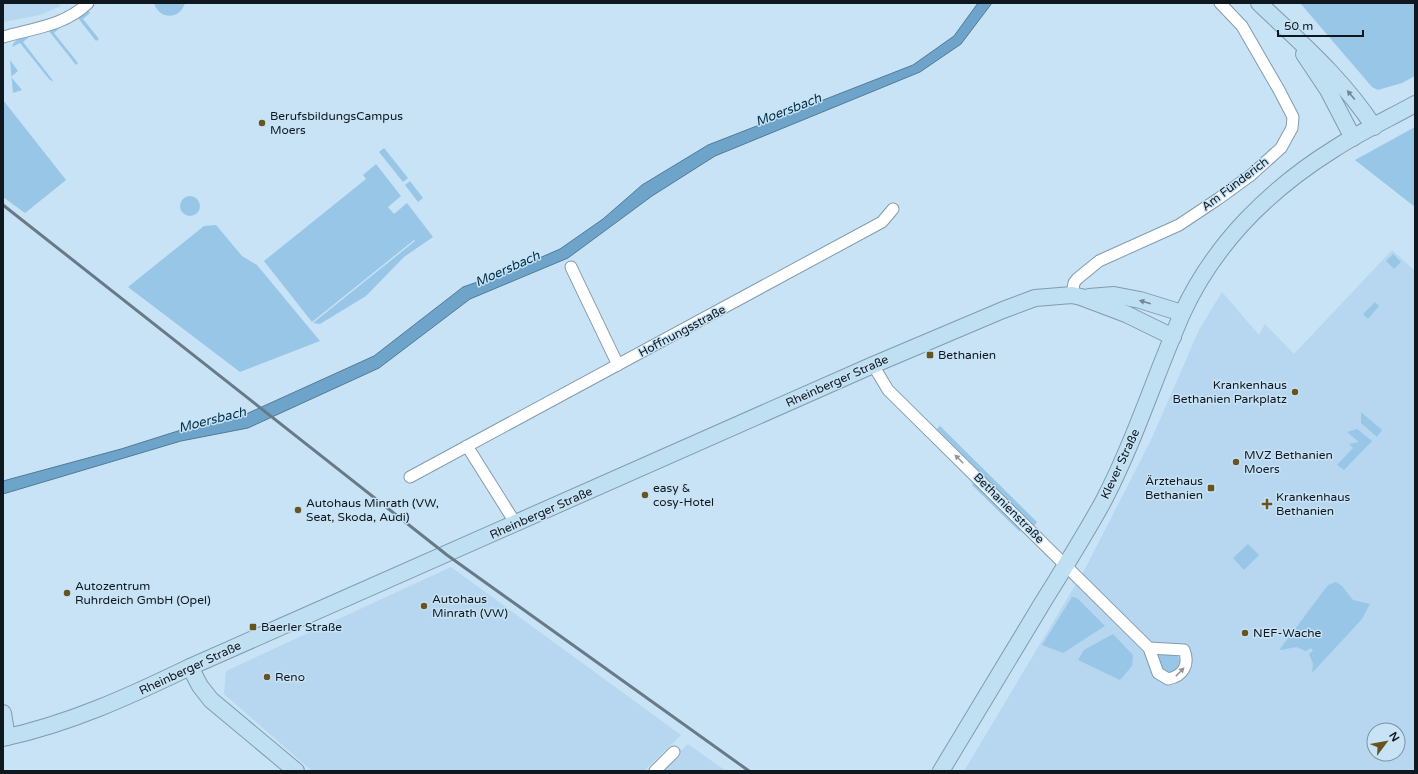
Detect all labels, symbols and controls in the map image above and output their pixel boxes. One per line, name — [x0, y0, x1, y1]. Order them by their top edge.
scale bar — [1278, 12, 1363, 38]
text: 50 m — [1284, 19, 1313, 33]
water label: Moersbach — [753, 90, 825, 130]
one-way arrow — [1347, 90, 1356, 100]
place label: BerufsbildungsCampus Moers — [270, 109, 403, 137]
marker: BerufsbildungsCampus Moers — [257, 118, 267, 128]
street label: Am Fünderich — [1199, 154, 1271, 214]
water label: Moersbach — [473, 247, 543, 290]
one-way arrow — [1139, 299, 1151, 305]
street label: Hoffnungsstraße — [636, 302, 728, 360]
place label: Bethanien — [938, 348, 996, 362]
marker: Bethanien — [925, 350, 935, 360]
street label: Rheinberger Straße — [783, 352, 891, 410]
place label: Krankenhaus Bethanien Parkplatz — [1172, 378, 1287, 406]
marker: Krankenhaus Bethanien Parkplatz — [1290, 387, 1300, 397]
water label: Moersbach — [177, 404, 249, 436]
street label: Klever Straße — [1098, 427, 1142, 501]
place label: MVZ Bethanien Moers — [1244, 448, 1333, 476]
one-way arrow — [954, 454, 964, 464]
marker: MVZ Bethanien Moers — [1231, 457, 1241, 467]
street label: Bethanienstraße — [971, 470, 1047, 546]
place label: Ärztehaus Bethanien — [1145, 474, 1203, 502]
place label: easy & cosy-Hotel — [653, 481, 714, 509]
marker: Ärztehaus Bethanien — [1206, 483, 1216, 493]
street label: Rheinberger Straße — [487, 484, 595, 542]
marker: easy & cosy-Hotel — [640, 490, 650, 500]
place label: Krankenhaus Bethanien — [1276, 490, 1351, 518]
place label: Autohaus Minrath (VW, Seat, Skoda, Audi) — [306, 496, 439, 524]
marker: Krankenhaus Bethanien — [1261, 498, 1273, 510]
marker: Autohaus Minrath (VW, Seat, Skoda, Audi) — [293, 505, 303, 515]
place label: Autozentrum Ruhrdeich GmbH (Opel) — [75, 579, 211, 607]
marker: Autozentrum Ruhrdeich GmbH (Opel) — [62, 588, 72, 598]
place label: Autohaus Minrath (VW) — [432, 592, 508, 620]
marker: Autohaus Minrath (VW) — [419, 601, 429, 611]
place label: Baerler Straße — [261, 620, 342, 634]
marker: Baerler Straße — [248, 622, 258, 632]
place label: NEF-Wache — [1253, 626, 1322, 640]
marker: NEF-Wache — [1240, 628, 1250, 638]
street label: Rheinberger Straße — [137, 638, 243, 698]
one-way arrow — [1176, 667, 1185, 677]
place label: Reno — [275, 670, 305, 684]
marker: Reno — [262, 672, 272, 682]
north arrow — [1366, 722, 1406, 762]
text: N — [1386, 730, 1402, 744]

